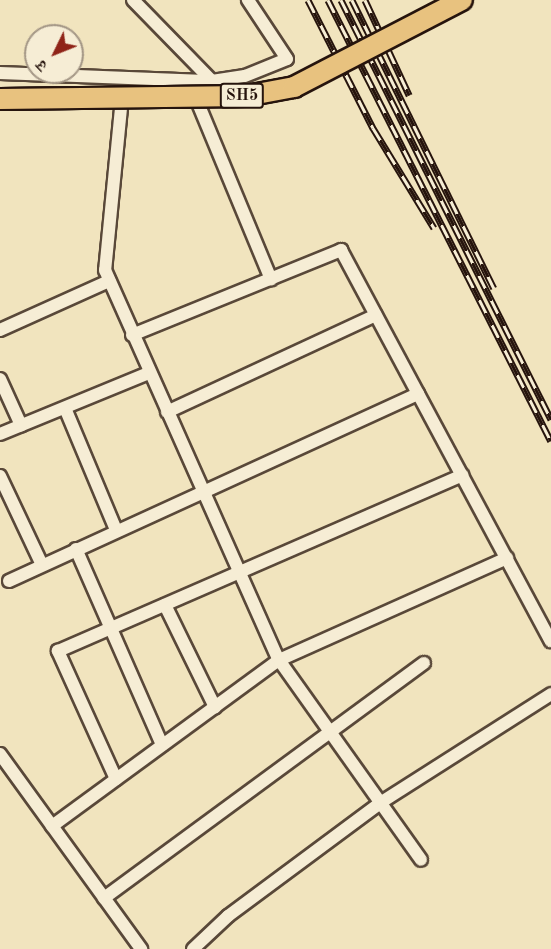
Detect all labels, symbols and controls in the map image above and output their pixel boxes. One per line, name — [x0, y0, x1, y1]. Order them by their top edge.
north arrow — [24, 24, 84, 84]
text: उ — [34, 56, 51, 73]
road number: SH5 — [220, 83, 264, 109]

